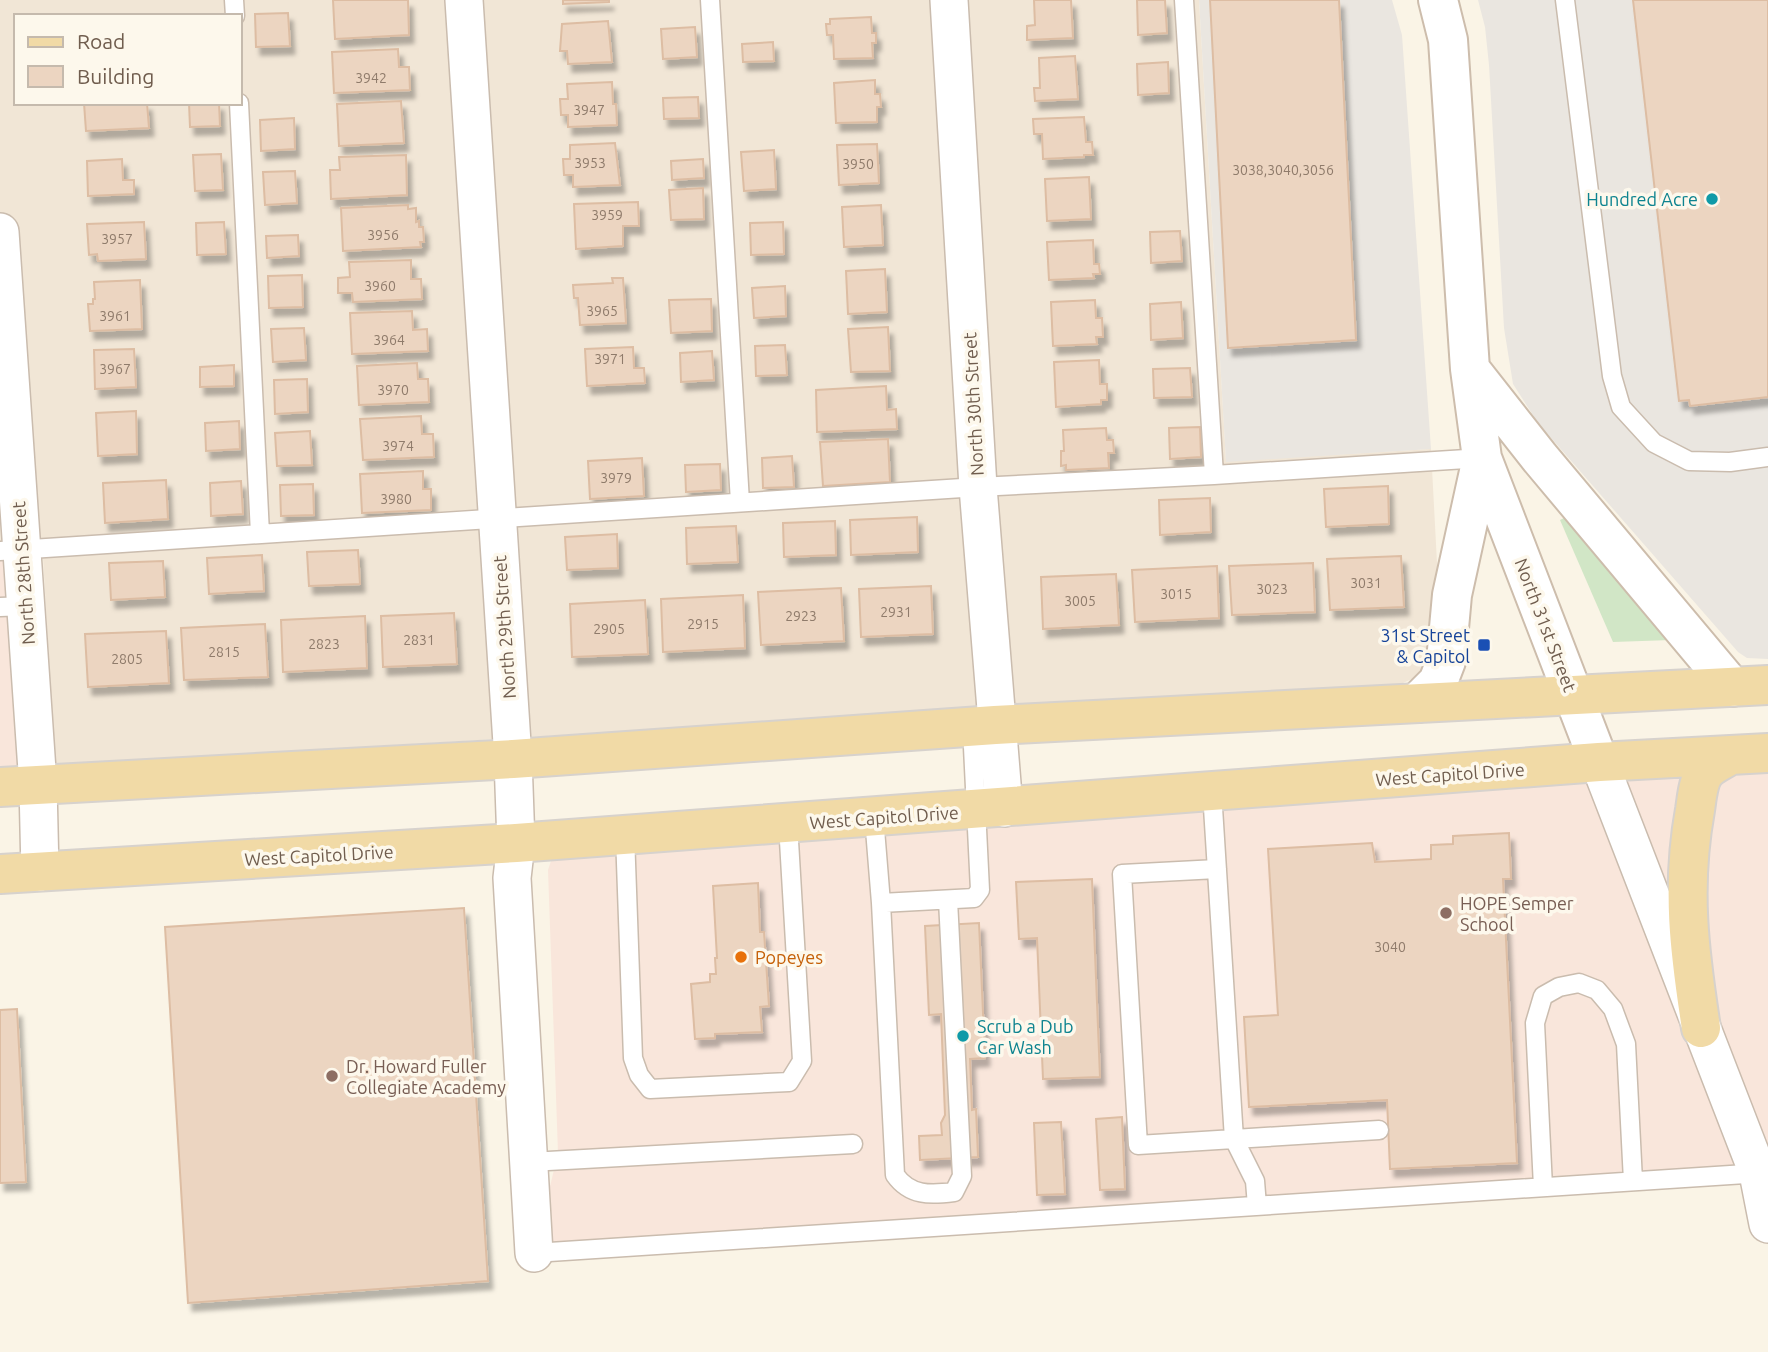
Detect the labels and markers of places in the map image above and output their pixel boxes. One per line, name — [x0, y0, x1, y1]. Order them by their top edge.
place label: Hundred Acre — [1586, 189, 1698, 209]
marker: Hundred Acre — [1704, 191, 1720, 207]
place label: 31st Street & Capitol — [1380, 625, 1470, 666]
marker: 31st Street & Capitol — [1476, 637, 1492, 653]
place label: HOPE Semper School — [1460, 893, 1574, 934]
marker: HOPE Semper School — [1438, 905, 1454, 921]
place label: Popeyes — [755, 947, 823, 967]
marker: Popeyes — [733, 949, 749, 965]
place label: Scrub a Dub Car Wash — [977, 1016, 1073, 1057]
marker: Scrub a Dub Car Wash — [955, 1028, 971, 1044]
place label: Dr. Howard Fuller Collegiate Academy — [346, 1056, 506, 1097]
marker: Dr. Howard Fuller Collegiate Academy — [324, 1068, 340, 1084]

